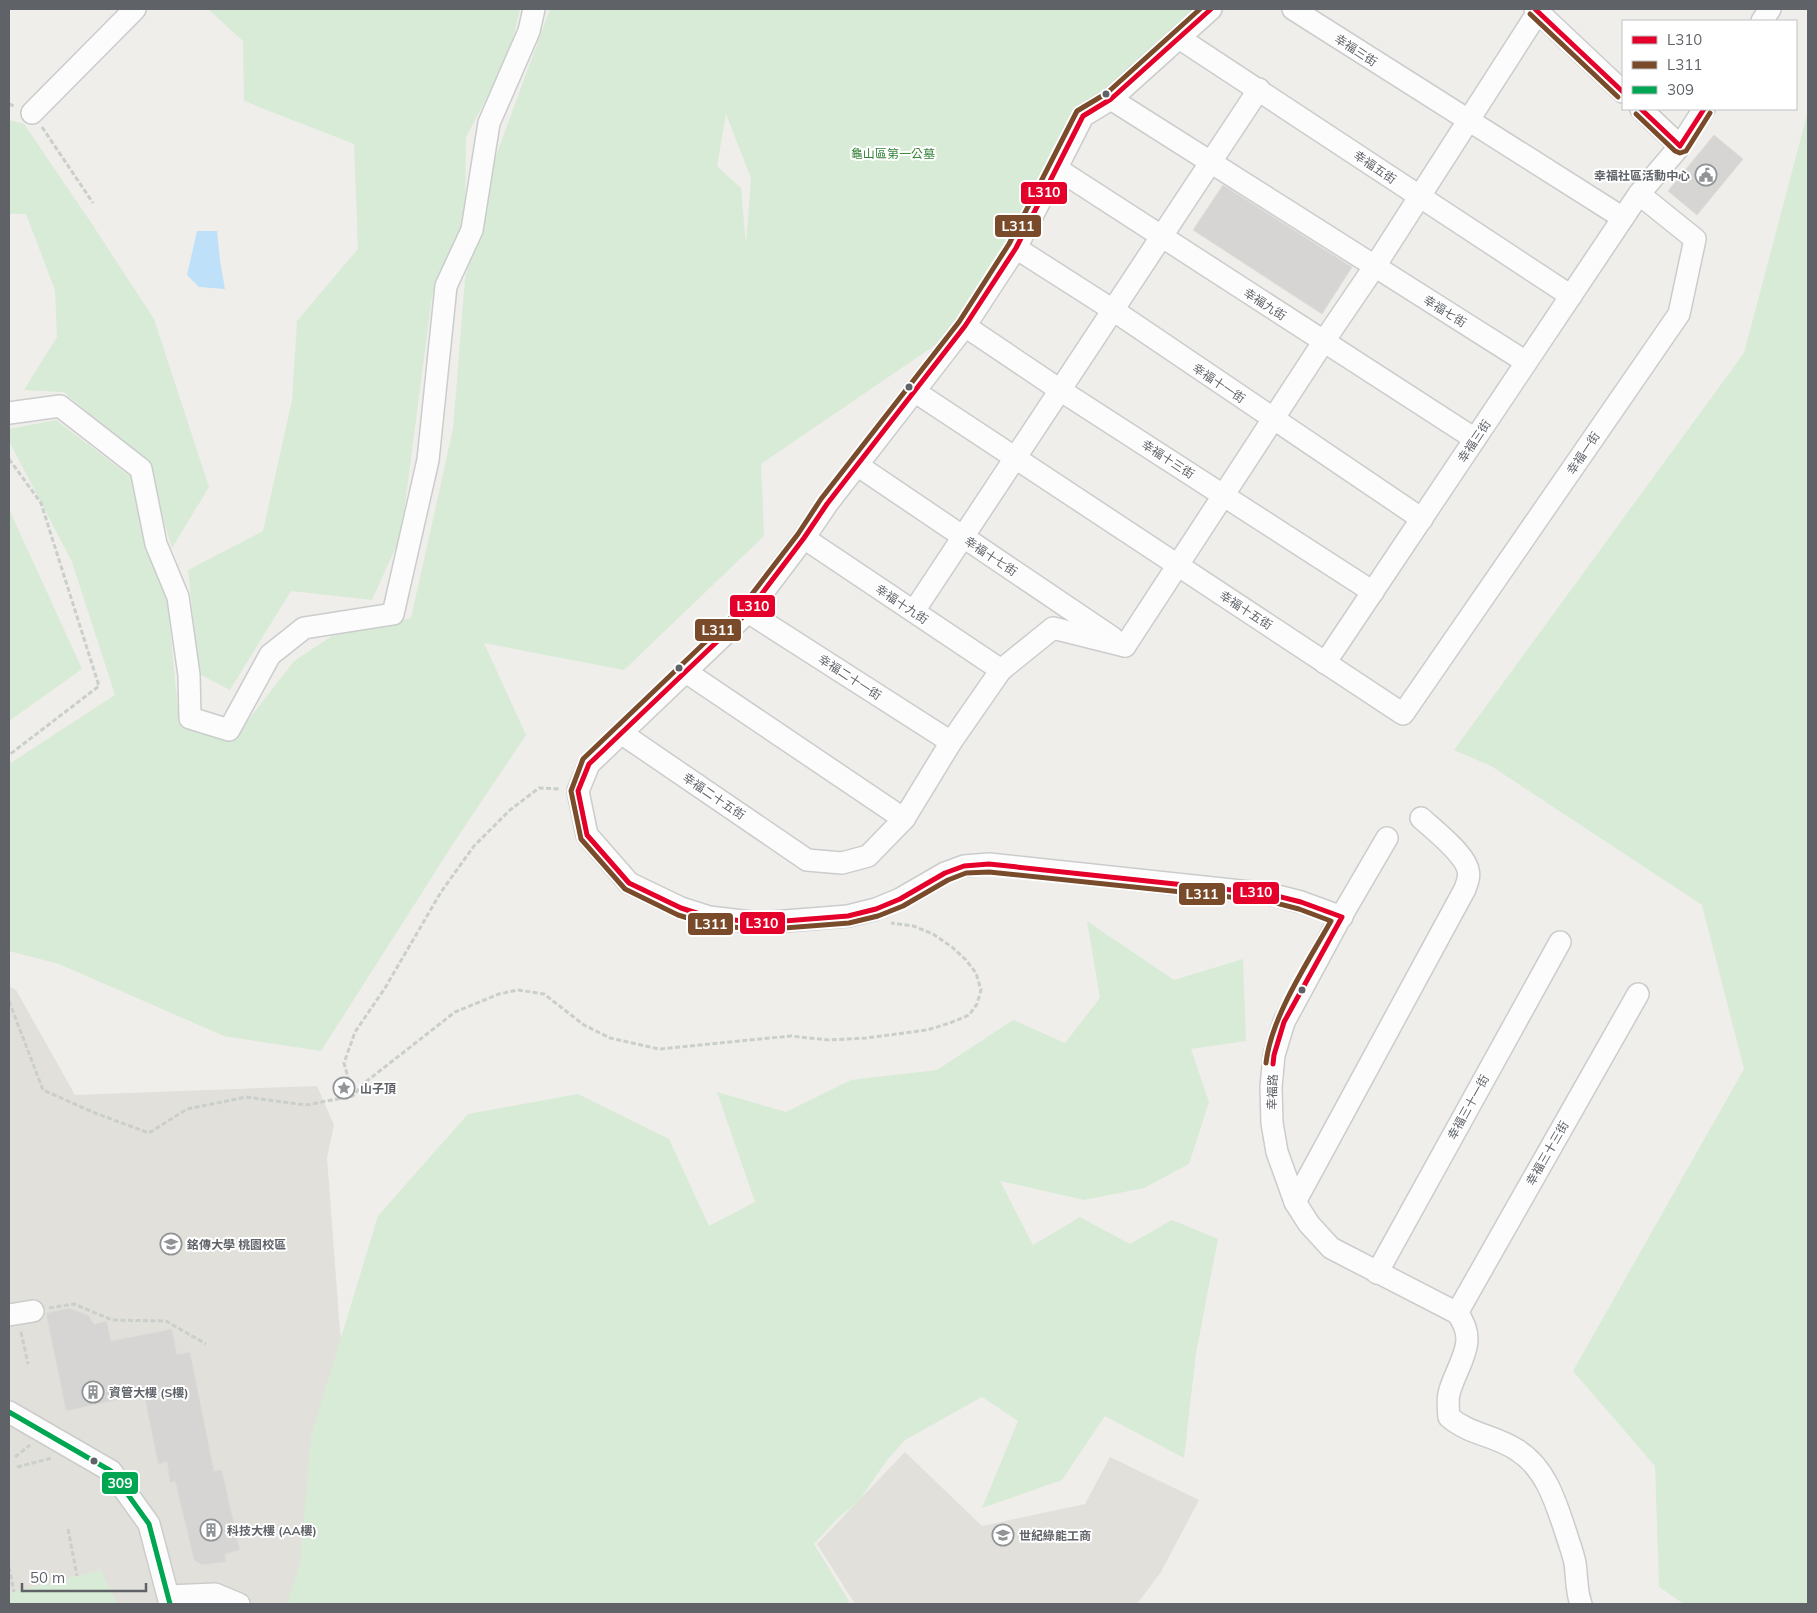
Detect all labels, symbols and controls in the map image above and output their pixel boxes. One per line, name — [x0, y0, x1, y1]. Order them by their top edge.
legend — [1622, 20, 1797, 110]
text: L310 — [1667, 30, 1702, 49]
street label: 幸福三街 — [1332, 31, 1380, 69]
text: L311 — [1667, 55, 1702, 74]
text: 309 — [1667, 80, 1694, 99]
unlabelled marker — [1101, 89, 1111, 99]
park label: 龜山區第一公墓 — [851, 146, 935, 161]
street label: 幸福五街 — [1351, 147, 1399, 187]
public building icon: 幸福社區活動中心 — [1694, 163, 1718, 187]
place label: 幸福社區活動中心 — [1594, 168, 1690, 183]
line badge: L310 — [1020, 181, 1068, 205]
text: L310 — [1027, 183, 1061, 201]
line badge: L311 — [994, 214, 1042, 238]
text: L311 — [1001, 217, 1035, 235]
street label: 幸福九街 — [1241, 285, 1289, 323]
street label: 幸福七街 — [1421, 292, 1469, 330]
street label: 幸福十一街 — [1190, 360, 1248, 406]
unlabelled marker — [904, 382, 914, 392]
street label: 幸福三街 — [1454, 417, 1494, 465]
street label: 幸福一街 — [1563, 429, 1603, 477]
street label: 幸福十三街 — [1139, 436, 1197, 482]
street label: 幸福十七街 — [962, 533, 1020, 579]
street label: 幸福十九街 — [873, 581, 931, 627]
street label: 幸福十五街 — [1217, 587, 1275, 633]
line badge: L310 — [729, 594, 776, 618]
text: L310 — [736, 597, 770, 615]
line badge: L311 — [694, 618, 742, 642]
text: L311 — [701, 621, 735, 639]
street label: 幸福二十一街 — [816, 651, 884, 703]
unlabelled marker — [674, 663, 684, 673]
street label: 幸福二十五街 — [680, 770, 748, 822]
line badge: L310 — [1232, 881, 1280, 905]
line badge: L311 — [1178, 882, 1226, 906]
text: L310 — [1239, 883, 1273, 901]
text: L311 — [1185, 885, 1219, 903]
line badge: L310 — [739, 911, 786, 935]
line badge: L311 — [687, 912, 734, 936]
text: L310 — [745, 914, 779, 932]
text: L311 — [694, 915, 728, 933]
unlabelled marker — [1297, 985, 1307, 995]
street label: 幸福三十一街 — [1444, 1072, 1492, 1142]
street label: 幸福路 — [1264, 1074, 1280, 1110]
place icon: 山子頂 — [332, 1076, 356, 1100]
place label: 山子頂 — [360, 1081, 396, 1096]
street label: 幸福三十三街 — [1523, 1118, 1571, 1188]
school or university icon: 銘傳大學 桃園校區 — [159, 1232, 183, 1256]
place label: 銘傳大學 桃園校區 — [187, 1237, 286, 1252]
building icon: 資管大樓 (S樓) — [81, 1380, 105, 1404]
place label: 資管大樓 (S樓) — [109, 1385, 189, 1400]
unlabelled marker — [89, 1456, 99, 1466]
line badge: 309 — [101, 1471, 139, 1495]
text: 309 — [107, 1474, 133, 1492]
building icon: 科技大樓 (AA樓) — [199, 1518, 223, 1542]
place label: 科技大樓 (AA樓) — [227, 1523, 317, 1538]
school or university icon: 世紀綠能工商 — [991, 1523, 1015, 1547]
place label: 世紀綠能工商 — [1019, 1528, 1091, 1543]
scale bar — [22, 1560, 146, 1592]
text: 50 m — [30, 1568, 65, 1587]

